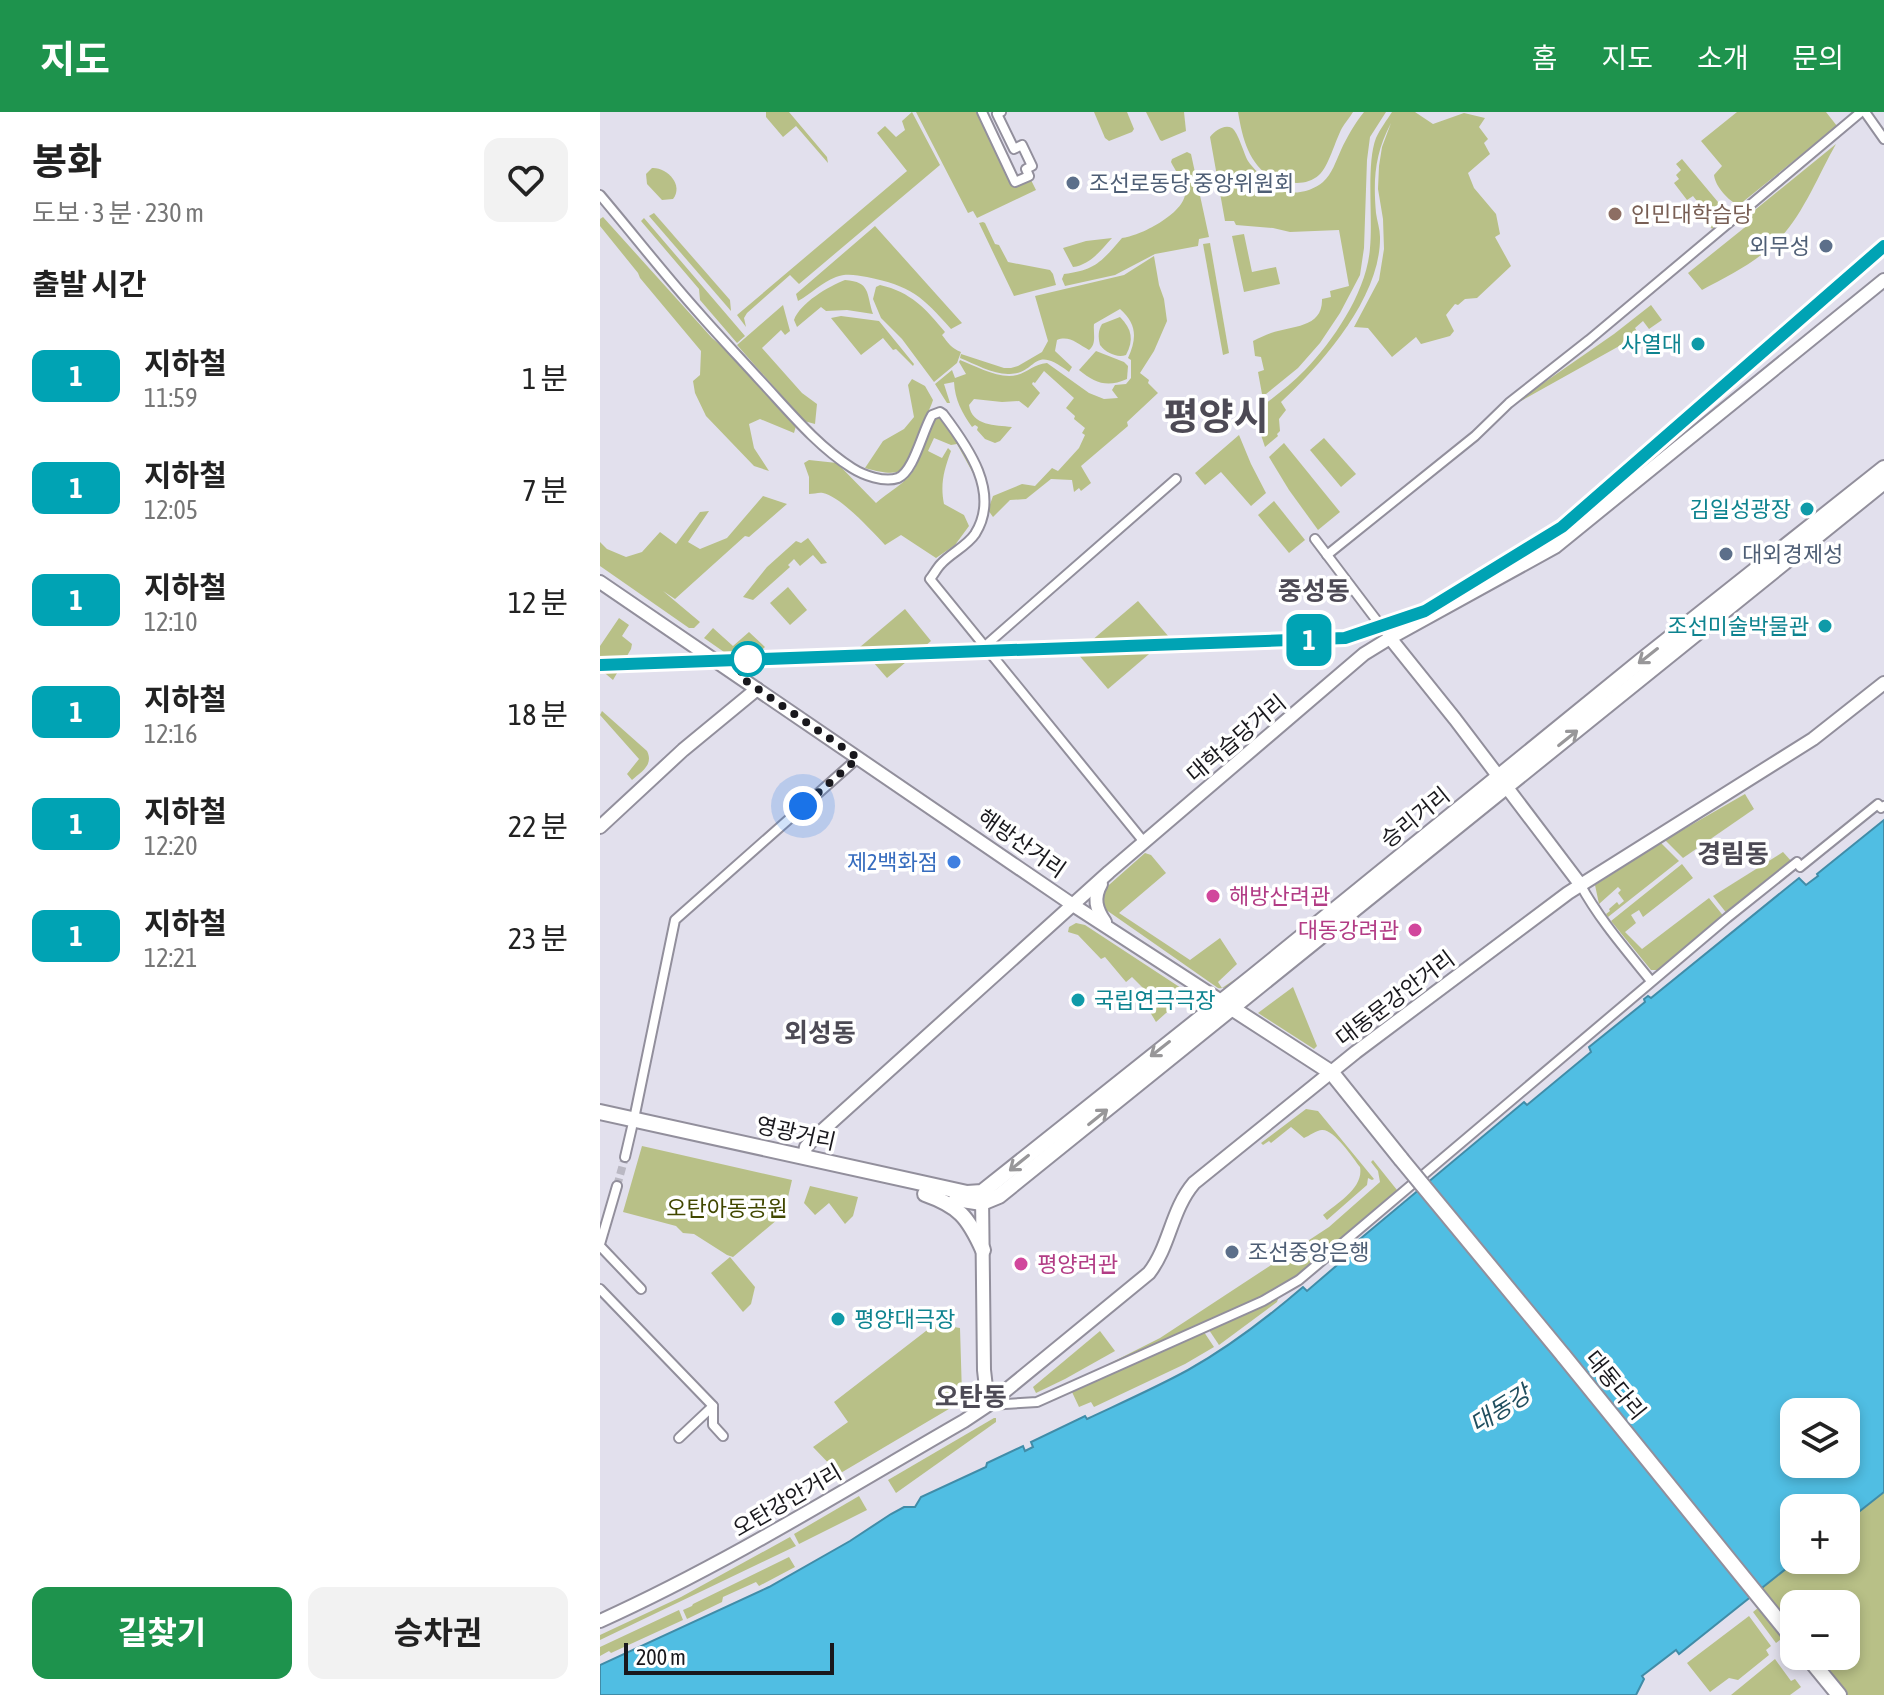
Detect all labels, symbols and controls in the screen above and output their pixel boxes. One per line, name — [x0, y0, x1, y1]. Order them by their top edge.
text: 지도 — [40, 38, 110, 81]
text: 홈 — [1532, 42, 1557, 74]
text: 지도 — [1601, 42, 1653, 74]
text: 소개 — [1697, 42, 1748, 74]
text: 문의 — [1792, 42, 1844, 74]
button: heart — [484, 138, 568, 222]
text: 봉화 — [32, 140, 102, 183]
place label: 조선로동당 중앙위원회 — [1089, 170, 1294, 196]
marker: 조선로동당 중앙위원회 — [1064, 174, 1082, 192]
text: 도보 · 3 분 · 230 m — [32, 198, 204, 228]
place label: 인민대학습당 — [1631, 201, 1752, 227]
marker: 인민대학습당 — [1606, 205, 1624, 223]
place label: 외무성 — [1749, 233, 1810, 259]
marker: 외무성 — [1817, 237, 1835, 255]
text: 출발 시간 — [32, 267, 147, 301]
place label: 사열대 — [1621, 331, 1682, 357]
marker: 사열대 — [1689, 335, 1707, 353]
text: 지하철 — [144, 346, 227, 380]
text: 1 — [69, 360, 83, 392]
text: 1 분 — [522, 361, 568, 395]
text: 11:59 — [144, 383, 198, 413]
district label: 평양시 — [1164, 395, 1268, 438]
text: 지하철 — [144, 458, 227, 492]
text: 1 — [69, 472, 83, 504]
text: 7 분 — [522, 473, 568, 507]
text: 12:05 — [144, 495, 198, 525]
place label: 김일성광장 — [1690, 496, 1791, 522]
marker: 김일성광장 — [1798, 500, 1816, 518]
place label: 대외경제성 — [1742, 541, 1843, 567]
marker: 대외경제성 — [1717, 545, 1735, 563]
text: 지하철 — [144, 570, 227, 604]
district label: 중성동 — [1278, 576, 1350, 606]
text: 1 — [69, 584, 83, 616]
text: 12 분 — [508, 585, 568, 619]
text: 12:10 — [144, 607, 198, 637]
place label: 조선미술박물관 — [1667, 613, 1809, 639]
line badge: 1 — [1283, 614, 1335, 666]
marker: 조선미술박물관 — [1816, 617, 1834, 635]
text: 1 — [1302, 624, 1316, 656]
unlabelled marker — [731, 642, 765, 676]
one-way arrow — [1638, 647, 1659, 664]
text: 지하철 — [144, 682, 227, 716]
street label: 대학습당거리 — [1181, 689, 1291, 787]
text: 1 — [69, 696, 83, 728]
text: 18 분 — [508, 697, 568, 731]
text: 12:16 — [144, 719, 198, 749]
one-way arrow — [1557, 729, 1578, 747]
street label: 승리거리 — [1375, 781, 1455, 853]
your location — [783, 786, 823, 826]
text: 지하철 — [144, 794, 227, 828]
street label: 해방산거리 — [973, 803, 1071, 883]
text: 1 — [69, 808, 83, 840]
text: 22 분 — [508, 809, 568, 843]
text: 12:20 — [144, 831, 198, 861]
district label: 경림동 — [1697, 839, 1769, 869]
place label: 제2백화점 — [847, 849, 938, 875]
marker: 제2백화점 — [945, 853, 963, 871]
place label: 해방산려관 — [1229, 883, 1330, 909]
marker: 해방산려관 — [1204, 887, 1222, 905]
text: 지하철 — [144, 906, 227, 940]
place label: 대동강려관 — [1298, 917, 1399, 943]
text: 1 — [69, 920, 83, 952]
text: 23 분 — [508, 921, 568, 955]
marker: 대동강려관 — [1406, 921, 1424, 939]
text: 12:21 — [144, 943, 198, 973]
street label: 대동문강안거리 — [1331, 945, 1459, 1051]
place label: 국립연극극장 — [1094, 987, 1215, 1013]
marker: 국립연극극장 — [1069, 991, 1087, 1009]
district label: 외성동 — [784, 1018, 856, 1048]
one-way arrow — [1150, 1041, 1171, 1058]
one-way arrow — [1087, 1109, 1108, 1126]
street label: 영광거리 — [754, 1111, 838, 1155]
one-way arrow — [1009, 1154, 1030, 1172]
park label: 오탄아동공원 — [666, 1195, 788, 1221]
place label: 조선중앙은행 — [1248, 1239, 1369, 1265]
marker: 조선중앙은행 — [1223, 1243, 1241, 1261]
place label: 평양려관 — [1037, 1251, 1118, 1277]
marker: 평양려관 — [1012, 1255, 1030, 1273]
place label: 평양대극장 — [854, 1306, 955, 1332]
marker: 평양대극장 — [829, 1310, 847, 1328]
street label: 대동다리 — [1580, 1345, 1652, 1425]
water label: 대동강 — [1465, 1378, 1538, 1438]
district label: 오탄동 — [935, 1382, 1007, 1412]
map controls — [1780, 1398, 1860, 1670]
button: layers — [1780, 1398, 1860, 1478]
street label: 오탄강안거리 — [728, 1458, 846, 1542]
button: + — [1780, 1494, 1860, 1574]
button: 길찾기 — [32, 1587, 292, 1679]
button: 승차권 — [308, 1587, 568, 1679]
button: − — [1780, 1590, 1860, 1670]
scale bar — [624, 1639, 834, 1675]
text: 200 m — [636, 1644, 686, 1670]

